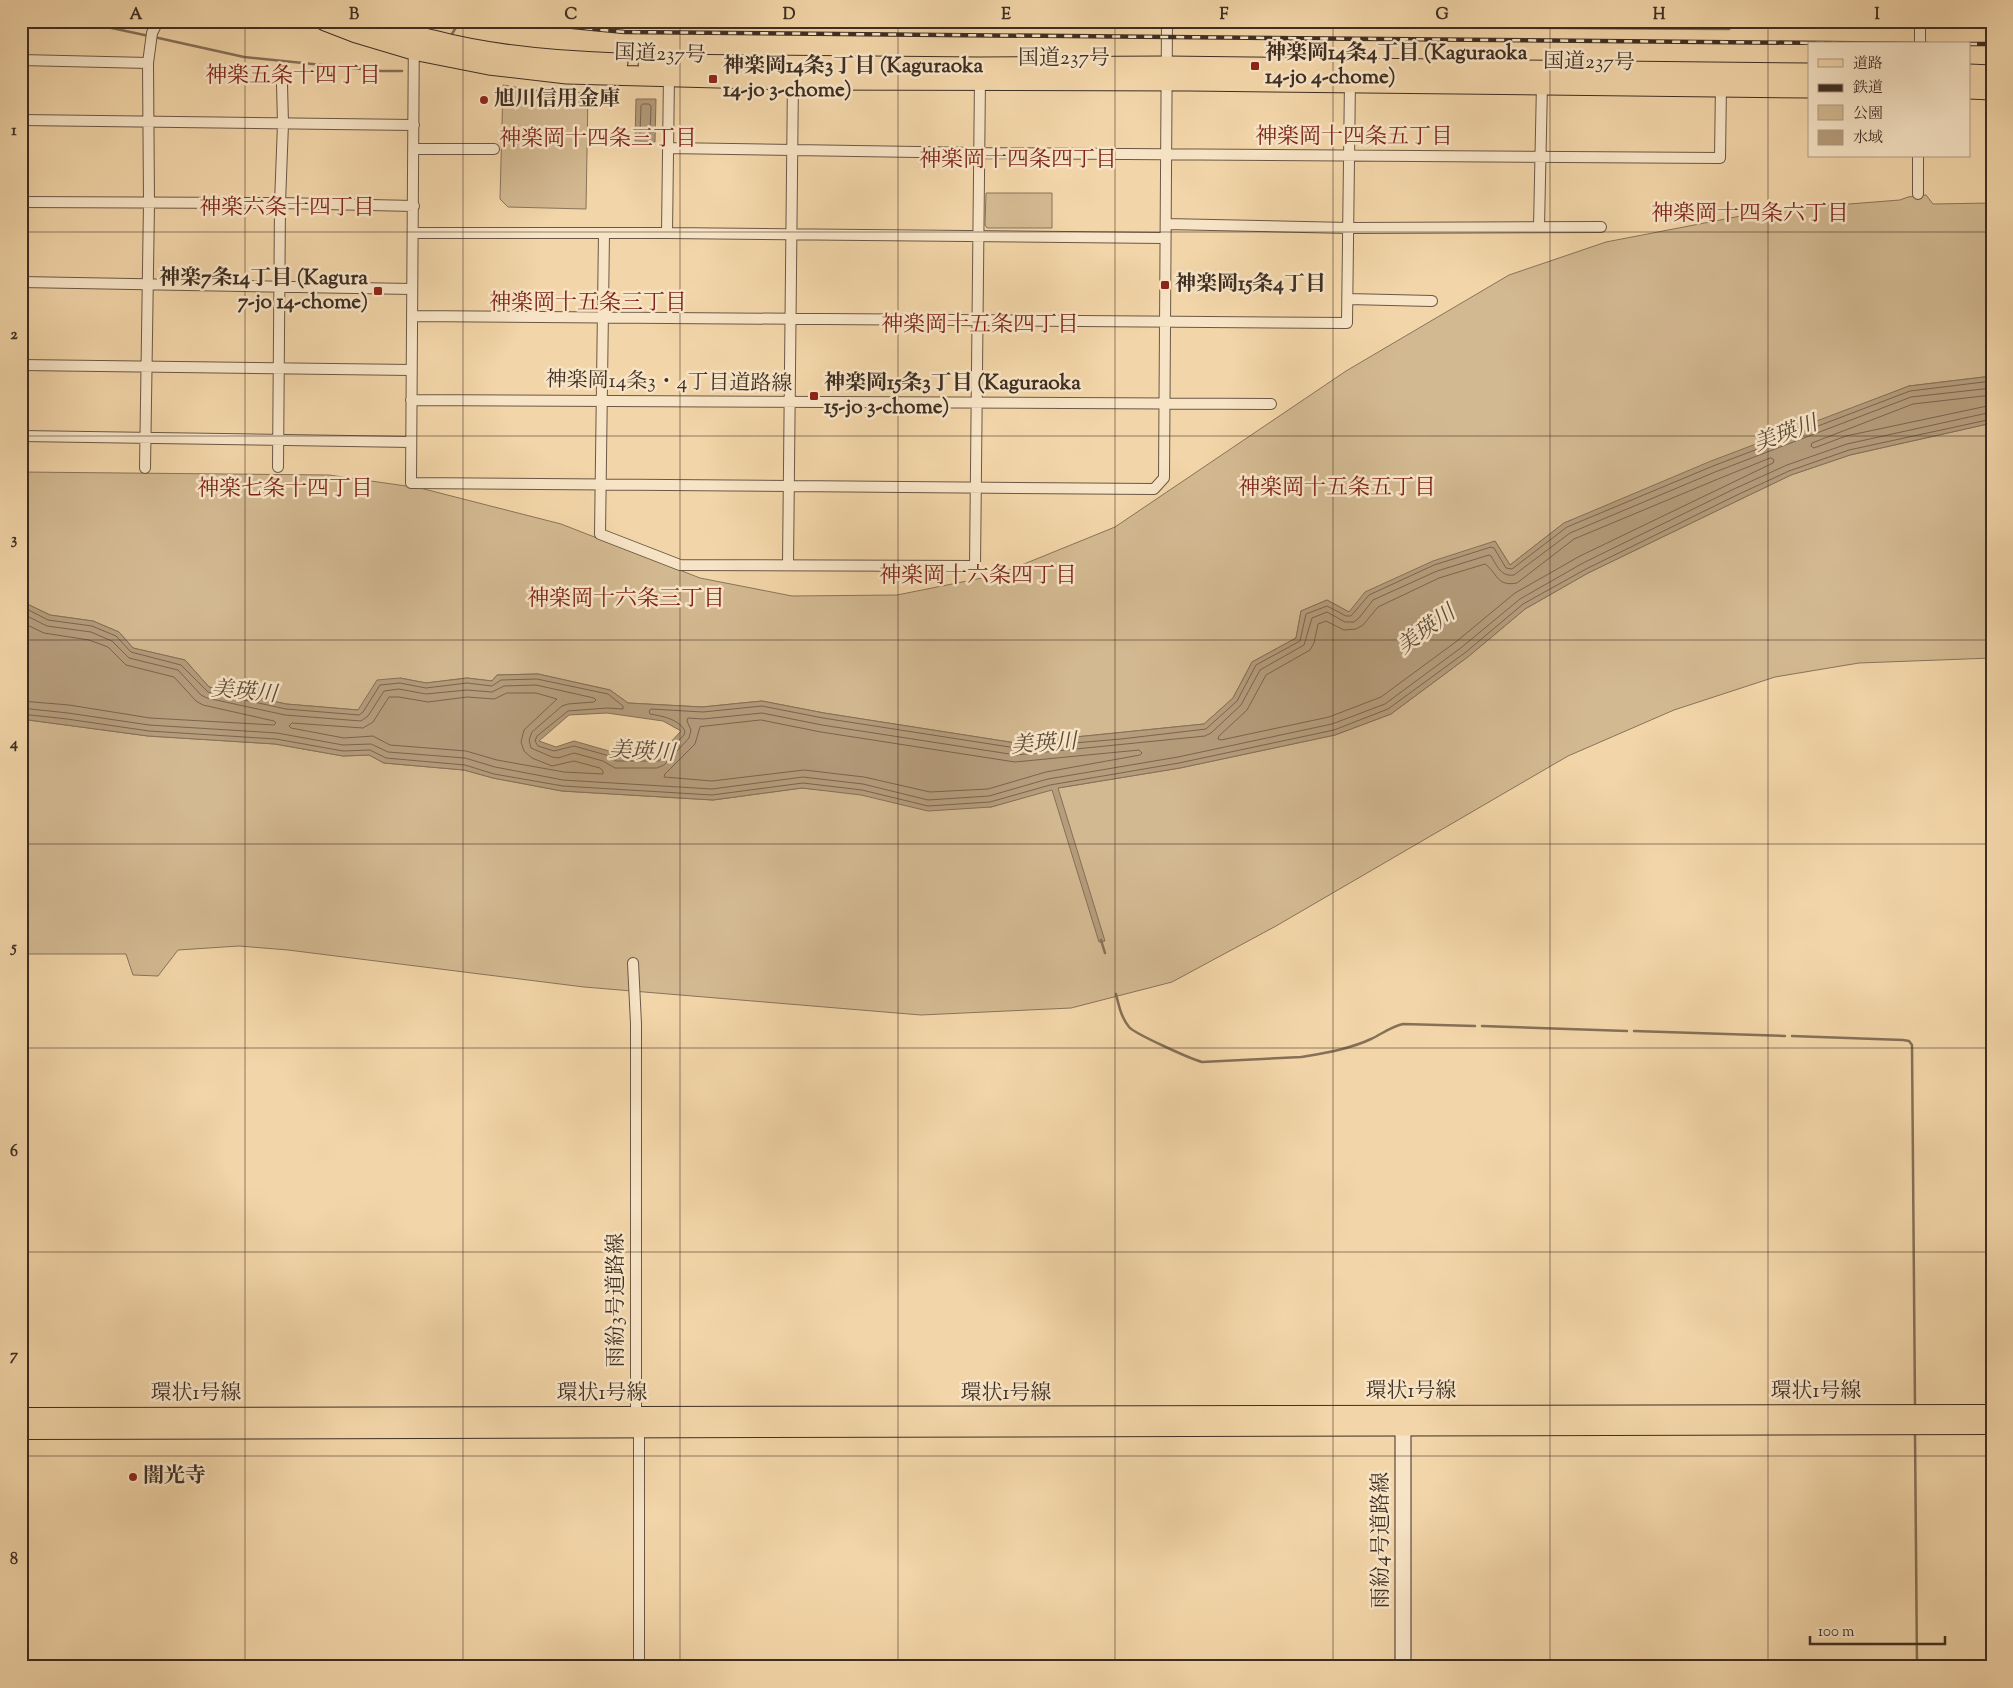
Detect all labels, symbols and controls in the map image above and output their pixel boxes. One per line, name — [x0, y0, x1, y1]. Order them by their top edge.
text: A — [130, 4, 143, 27]
text: B — [349, 4, 359, 27]
text: C — [565, 4, 578, 27]
text: D — [783, 4, 796, 27]
text: E — [1001, 4, 1011, 27]
text: F — [1220, 4, 1229, 27]
text: G — [1435, 4, 1449, 27]
text: H — [1653, 4, 1666, 27]
text: I — [1874, 4, 1880, 27]
street label: 国道237号 — [614, 38, 706, 72]
place label: 神楽岡14条4丁目 (Kaguraoka 14-jo 4-chome) — [1265, 39, 1528, 93]
legend — [1808, 42, 1970, 158]
street label: 国道237号 — [1018, 44, 1110, 74]
street label: 国道237号 — [1543, 47, 1635, 79]
place label: 神楽岡14条3丁目 (Kaguraoka 14-jo 3-chome) — [723, 52, 984, 106]
text: 道路 — [1853, 54, 1883, 75]
marker: 神楽岡14条4丁目 (Kaguraoka 14-jo 4-chome) — [1249, 60, 1261, 72]
district label: 神楽五条十四丁目 — [205, 61, 381, 93]
marker: 神楽岡14条3丁目 (Kaguraoka 14-jo 3-chome) — [707, 73, 719, 85]
text: 鉄道 — [1853, 78, 1883, 99]
place label: 旭川信用金庫 — [494, 85, 620, 115]
marker: 旭川信用金庫 — [478, 94, 490, 106]
text: 公園 — [1853, 104, 1883, 125]
text: 1 — [11, 120, 17, 143]
district label: 神楽岡十四条五丁目 — [1255, 122, 1453, 154]
district label: 神楽岡十四条三丁目 — [499, 124, 697, 156]
text: 水域 — [1853, 128, 1883, 149]
district label: 神楽岡十四条四丁目 — [919, 145, 1117, 177]
district label: 神楽六条十四丁目 — [199, 193, 375, 225]
district label: 神楽岡十四条六丁目 — [1651, 199, 1849, 231]
place label: 神楽7条14丁目 (Kagura 7-jo 14-chome) — [159, 264, 368, 318]
place label: 神楽岡15条4丁目 — [1175, 270, 1326, 300]
marker: 神楽岡15条4丁目 — [1159, 279, 1171, 291]
marker: 神楽7条14丁目 (Kagura 7-jo 14-chome) — [372, 285, 384, 297]
district label: 神楽岡十五条三丁目 — [489, 288, 687, 320]
district label: 神楽岡十五条四丁目 — [881, 310, 1079, 342]
text: 2 — [10, 324, 18, 347]
street label: 神楽岡14条3・4丁目道路線 — [545, 366, 793, 400]
place label: 神楽岡15条3丁目 (Kaguraoka 15-jo 3-chome) — [824, 369, 1081, 423]
marker: 神楽岡15条3丁目 (Kaguraoka 15-jo 3-chome) — [808, 390, 820, 402]
water label: 美瑛川 — [1750, 408, 1824, 461]
district label: 神楽岡十五条五丁目 — [1238, 473, 1436, 505]
district label: 神楽七条十四丁目 — [197, 474, 373, 506]
text: 3 — [11, 529, 18, 552]
district label: 神楽岡十六条四丁目 — [879, 561, 1077, 593]
district label: 神楽岡十六条三丁目 — [527, 584, 725, 616]
water label: 美瑛川 — [1391, 597, 1465, 663]
water label: 美瑛川 — [210, 674, 280, 712]
water label: 美瑛川 — [1010, 727, 1080, 763]
text: 4 — [9, 733, 18, 756]
water label: 美瑛川 — [608, 735, 678, 771]
text: 5 — [9, 937, 17, 960]
text: 6 — [10, 1141, 18, 1164]
street label: 雨紛3号道路線 — [602, 1233, 632, 1367]
text: 7 — [10, 1345, 19, 1368]
street label: 環状1号線 — [1365, 1377, 1457, 1407]
street label: 環状1号線 — [1770, 1377, 1862, 1407]
street label: 環状1号線 — [150, 1379, 242, 1409]
street label: 環状1号線 — [556, 1379, 648, 1409]
street label: 環状1号線 — [960, 1379, 1052, 1409]
place label: 闇光寺 — [143, 1462, 206, 1492]
marker: 闇光寺 — [127, 1471, 139, 1483]
street label: 雨紛4号道路線 — [1367, 1472, 1397, 1608]
text: 8 — [10, 1549, 18, 1572]
scale bar — [1810, 1613, 1946, 1645]
text: 100 m — [1818, 1622, 1855, 1643]

